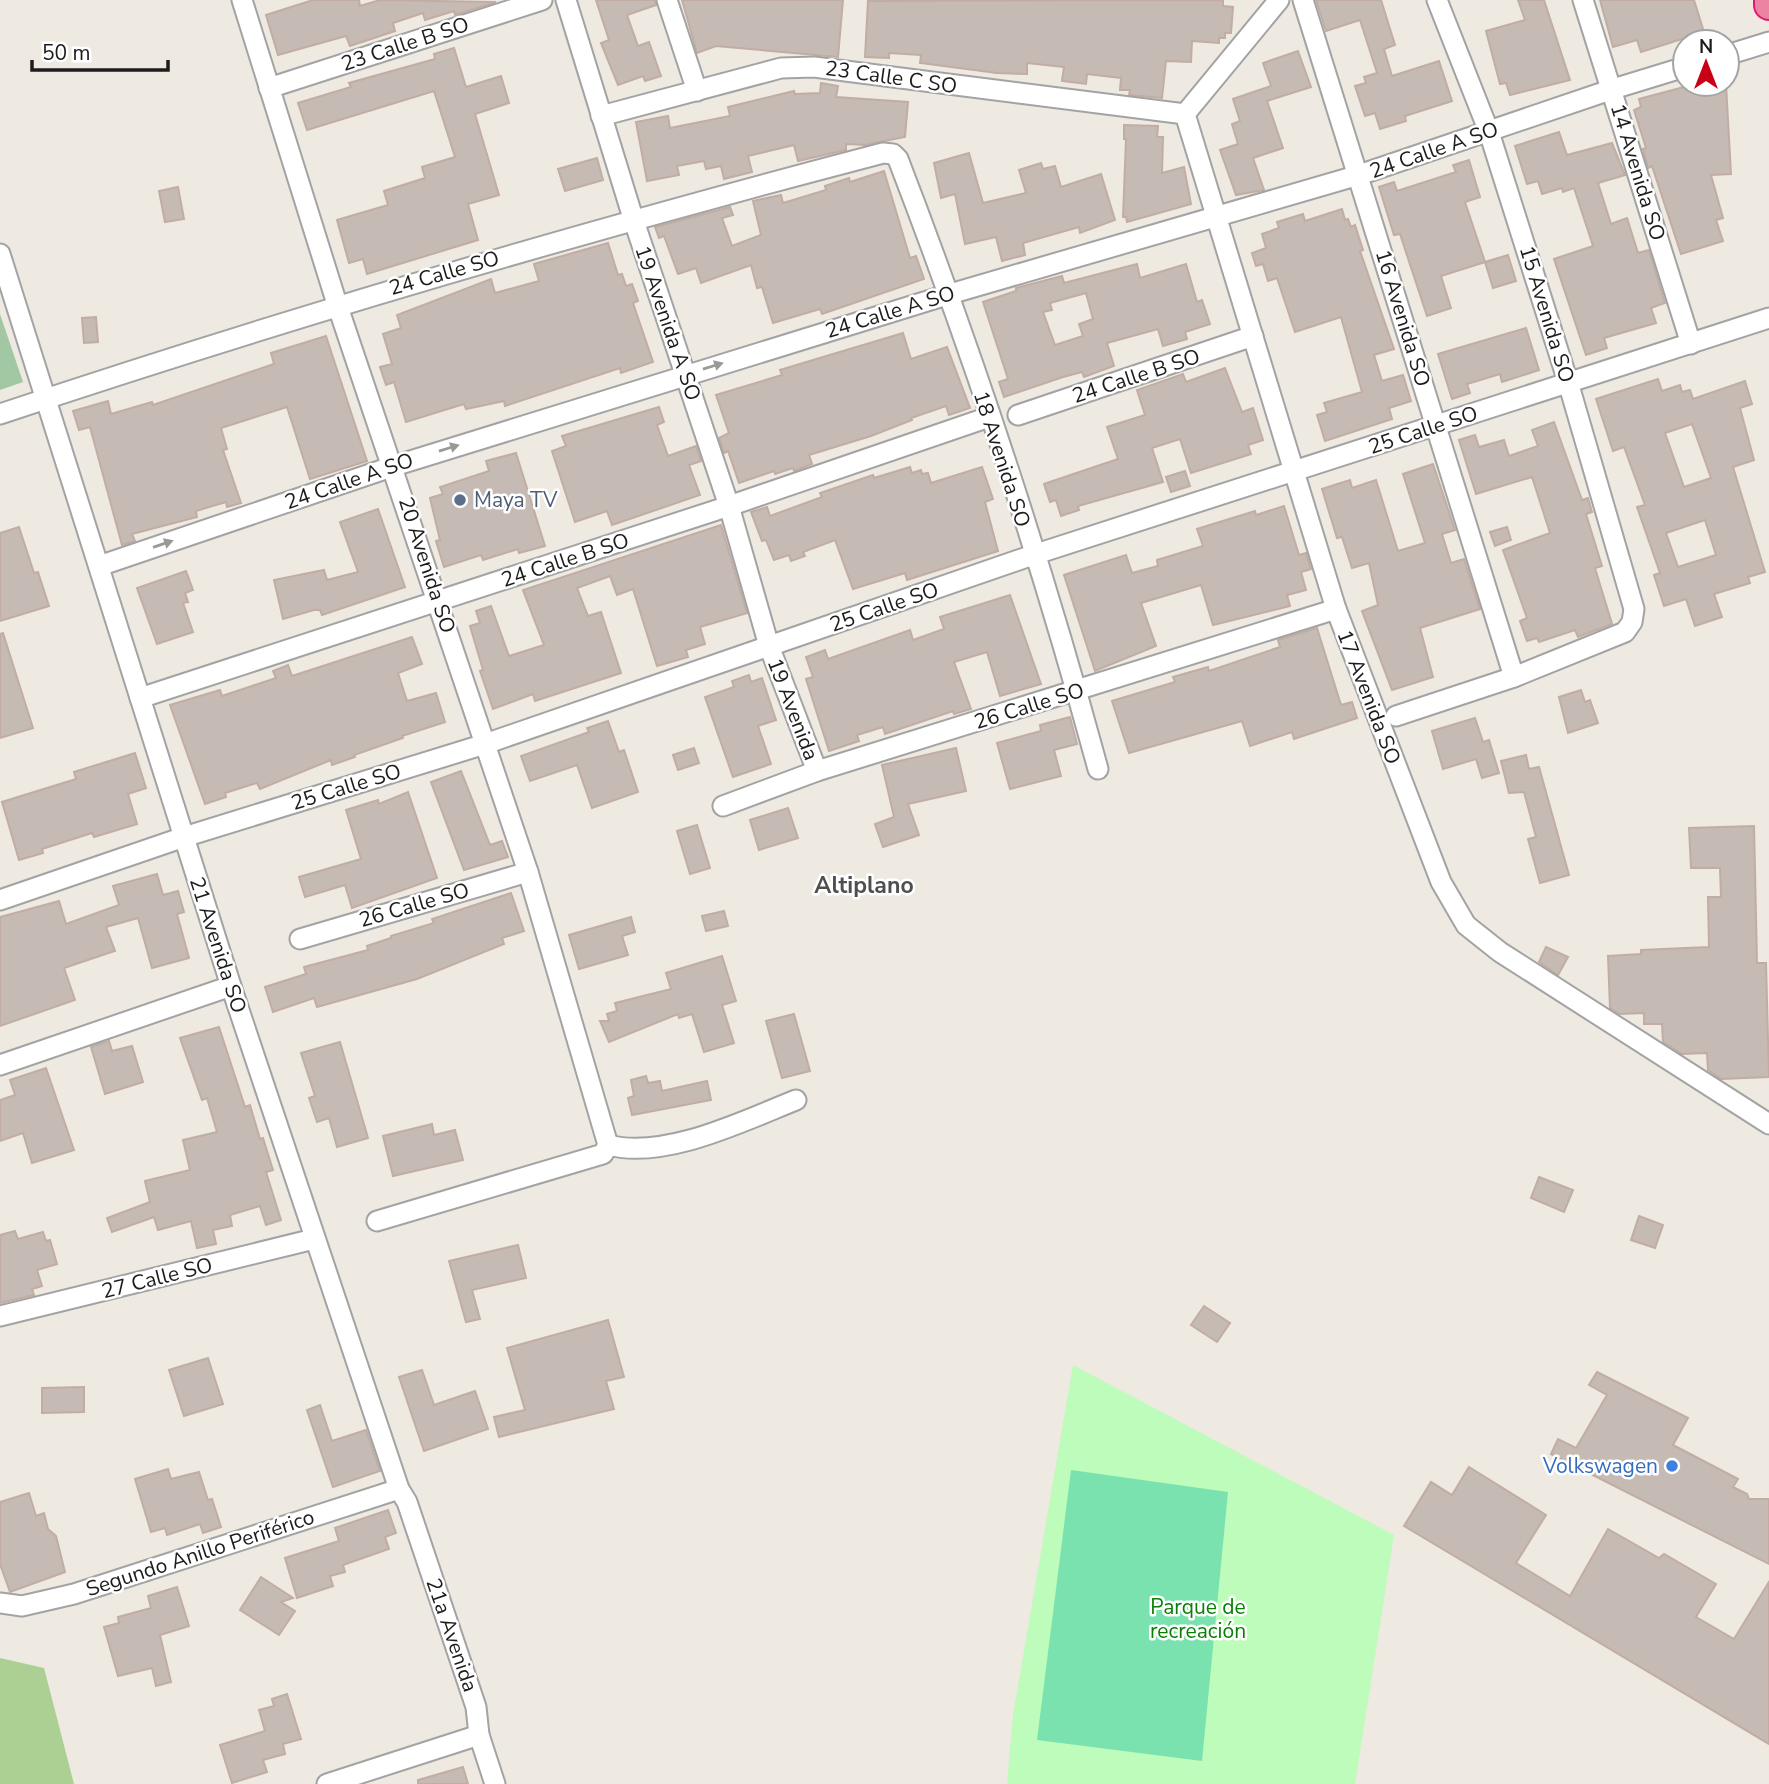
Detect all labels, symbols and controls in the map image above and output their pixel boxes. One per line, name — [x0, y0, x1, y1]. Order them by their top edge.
street label: 23 Calle B SO — [337, 10, 473, 78]
scale bar — [32, 28, 168, 72]
north arrow — [1671, 28, 1741, 98]
text: N — [1699, 34, 1713, 60]
text: 50 m — [42, 39, 91, 67]
street label: 23 Calle C SO — [823, 54, 959, 100]
street label: 14 Avenida SO — [1604, 100, 1672, 244]
street label: 24 Calle A SO — [1366, 115, 1502, 185]
street label: 19 Avenida A SO — [628, 242, 708, 404]
street label: 15 Avenida SO — [1513, 242, 1581, 386]
street label: 24 Calle SO — [386, 244, 502, 302]
street label: 16 Avenida SO — [1369, 246, 1437, 390]
street label: 24 Calle A SO — [822, 279, 958, 345]
street label: 24 Calle B SO — [1068, 342, 1204, 410]
one-way arrow — [702, 361, 723, 371]
street label: 18 Avenida SO — [967, 387, 1037, 531]
street label: 25 Calle SO — [1365, 399, 1481, 461]
one-way arrow — [438, 443, 459, 453]
street label: 24 Calle A SO — [281, 446, 417, 516]
place label: Maya TV — [474, 486, 558, 514]
marker: Maya TV — [452, 492, 468, 508]
street label: 20 Avenida SO — [392, 493, 462, 637]
street label: 24 Calle B SO — [497, 526, 633, 594]
one-way arrow — [153, 538, 174, 549]
street label: 25 Calle SO — [826, 575, 942, 639]
street label: 17 Avenida SO — [1331, 626, 1407, 768]
street label: 19 Avenida — [761, 654, 825, 764]
street label: 26 Calle SO — [971, 676, 1087, 736]
street label: 25 Calle SO — [288, 757, 404, 817]
district label: Altiplano — [814, 870, 914, 901]
street label: 21 Avenida SO — [183, 873, 253, 1017]
street label: 26 Calle SO — [356, 876, 472, 934]
street label: 27 Calle SO — [99, 1251, 215, 1305]
place label: Volkswagen — [1542, 1452, 1658, 1480]
marker: Volkswagen — [1664, 1458, 1680, 1474]
street label: Segundo Anillo Periférico — [82, 1503, 318, 1603]
street label: 21a Avenida — [419, 1574, 485, 1696]
park label: Parque de recreación — [1150, 1593, 1246, 1645]

